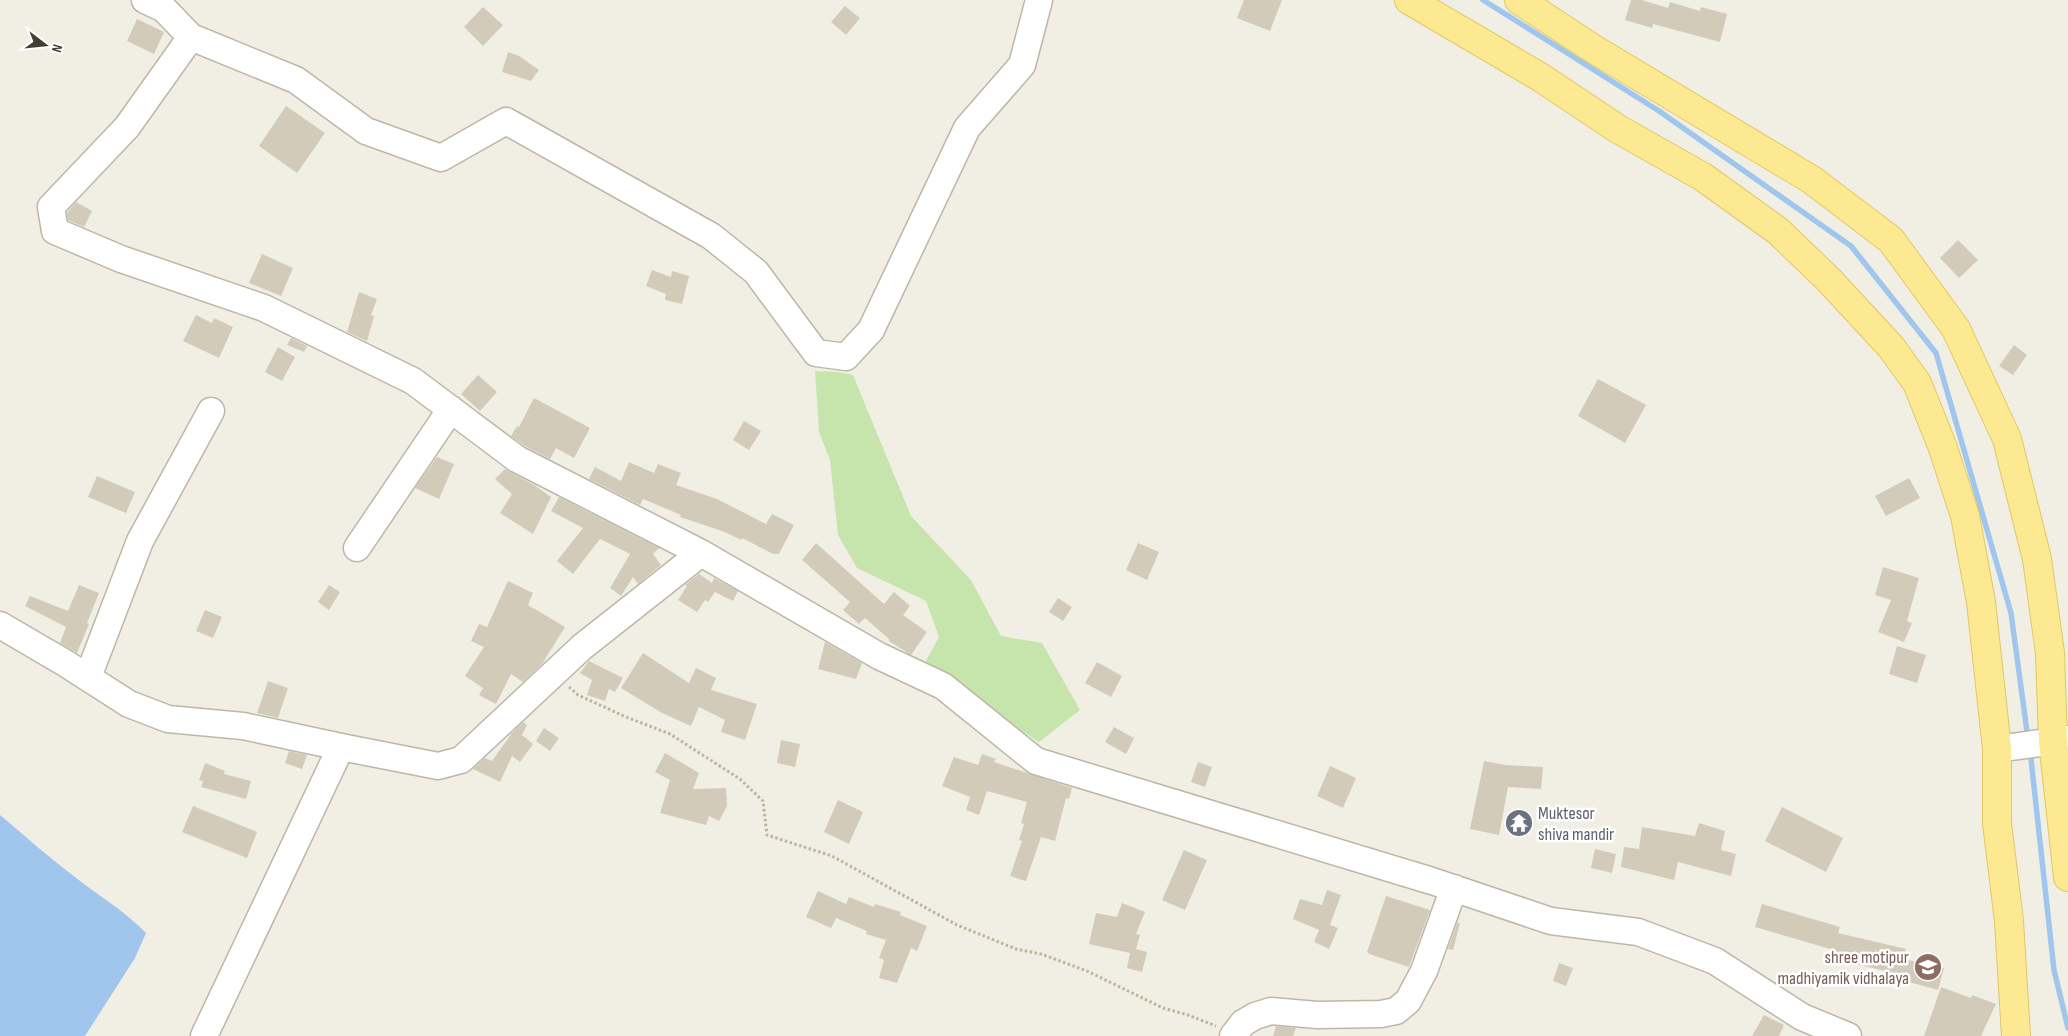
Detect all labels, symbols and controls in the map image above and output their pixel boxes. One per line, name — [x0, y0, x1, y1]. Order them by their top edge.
north arrow — [20, 20, 70, 70]
text: N — [48, 43, 66, 54]
place label: Muktesor shiva mandir — [1538, 803, 1614, 845]
temple icon: Muktesor shiva mandir — [1504, 808, 1534, 838]
place label: shree motipur madhiyamik vidhalaya — [1777, 947, 1909, 989]
school or university icon: shree motipur madhiyamik vidhalaya — [1913, 952, 1943, 982]

